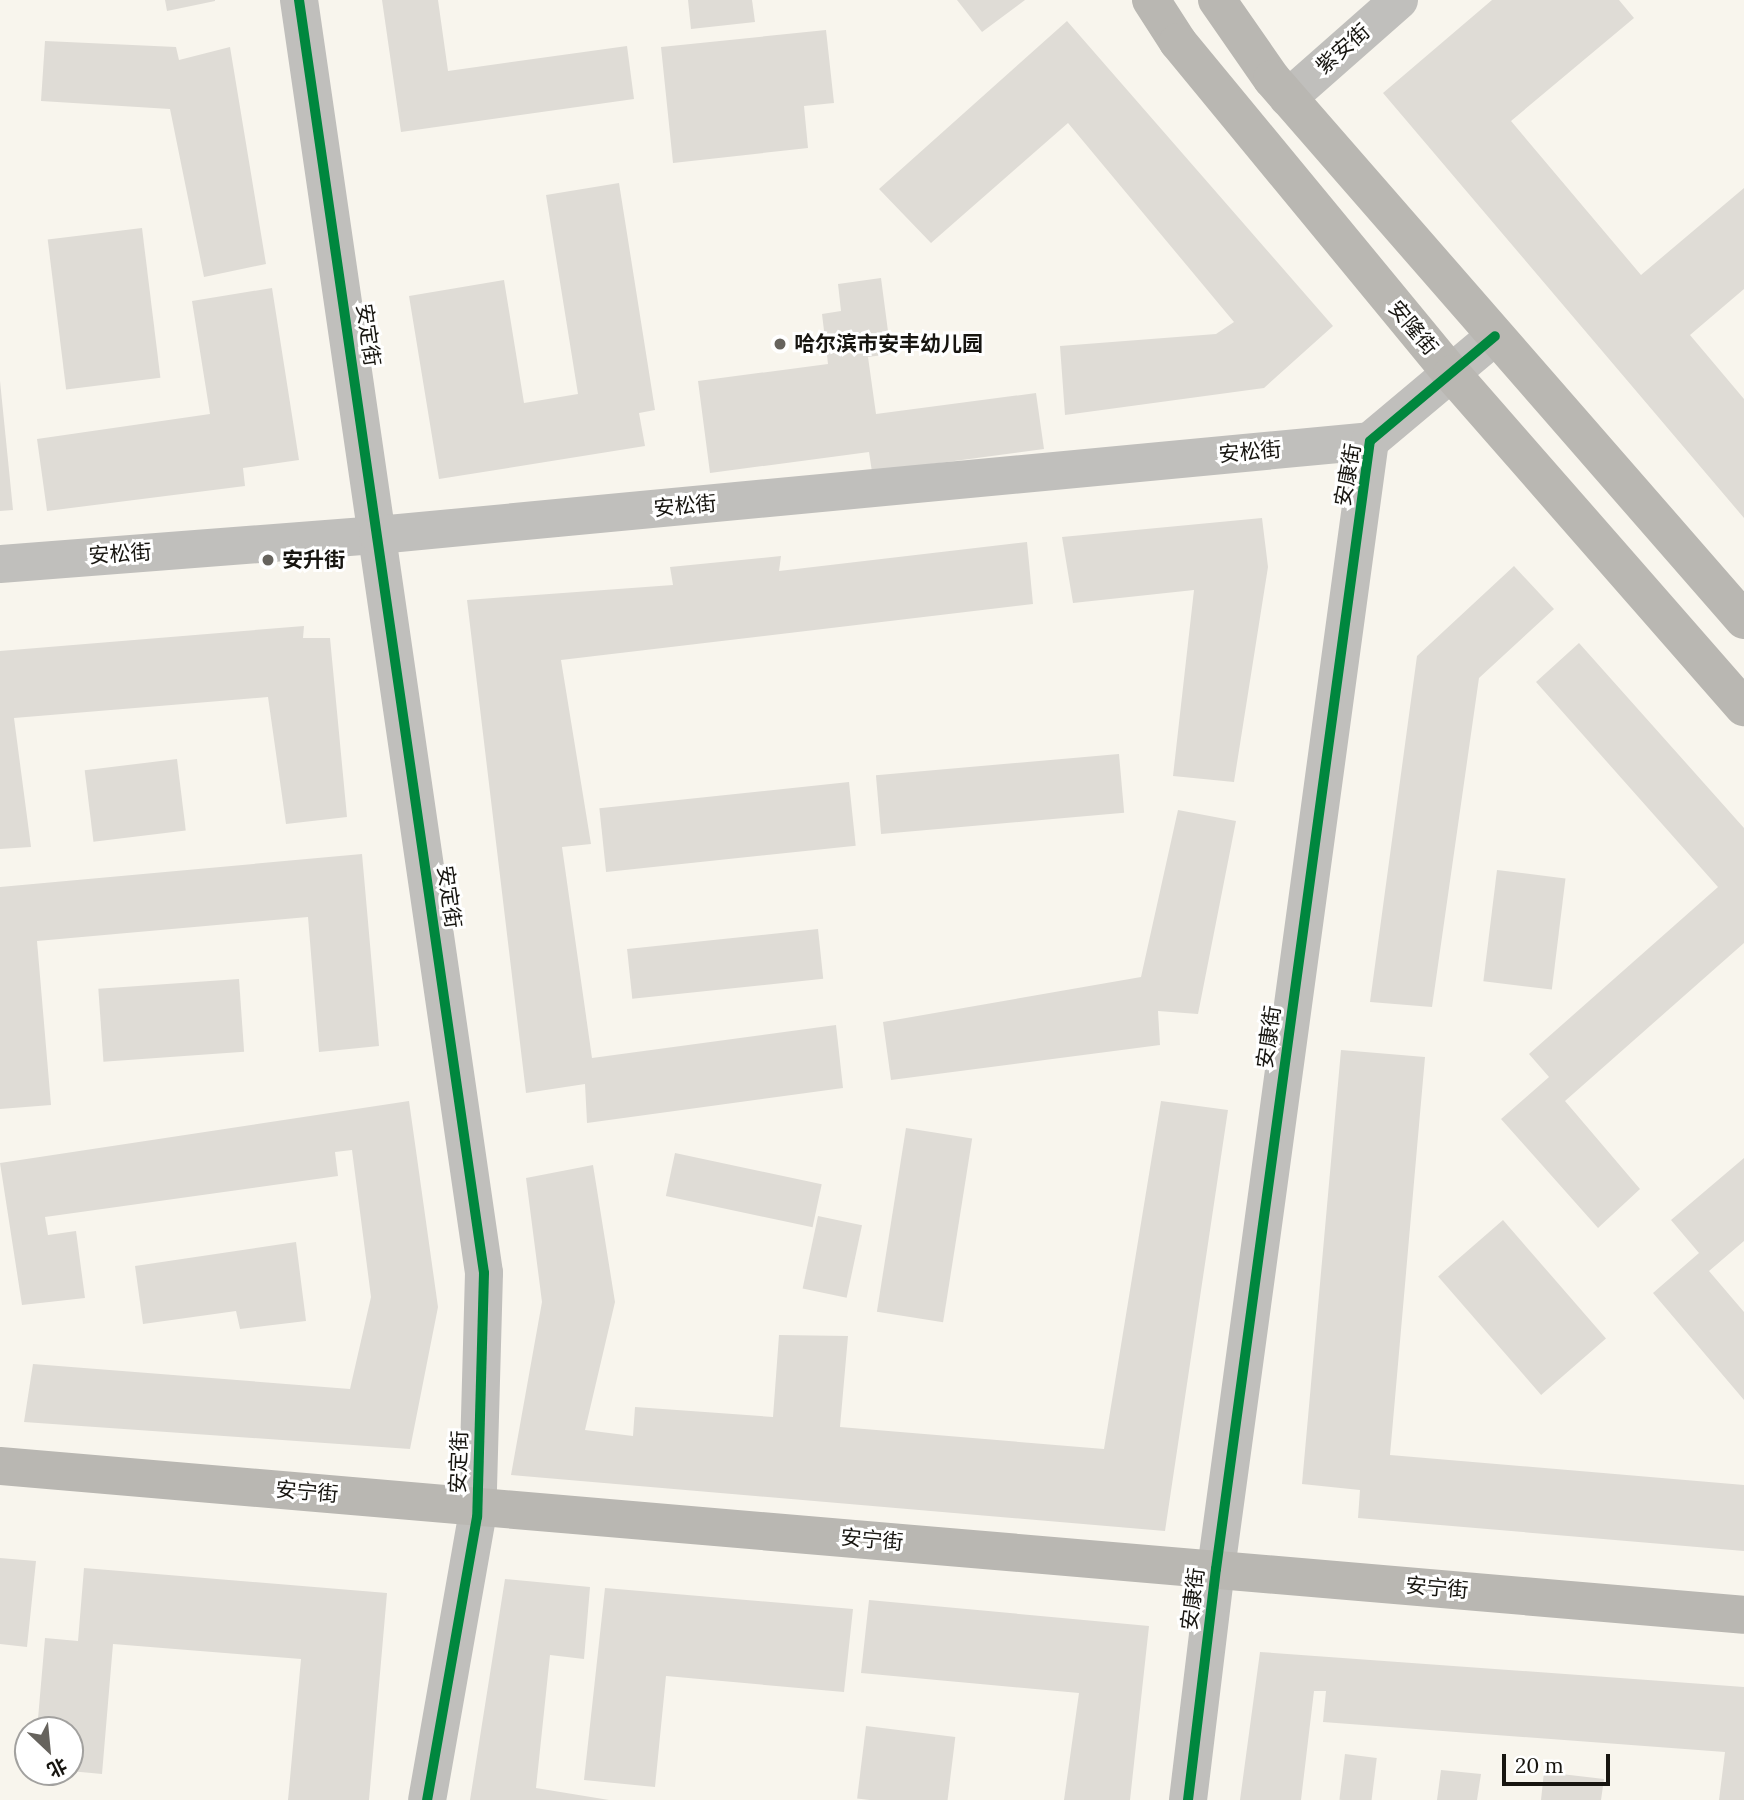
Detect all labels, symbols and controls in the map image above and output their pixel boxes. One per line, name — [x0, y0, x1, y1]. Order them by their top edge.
street label: 紫安街 — [1311, 19, 1375, 79]
street label: 安隆街 — [1383, 296, 1443, 360]
street label: 安定街 — [351, 302, 385, 368]
place label: 哈尔滨市安丰幼儿园 — [794, 331, 983, 357]
marker: 哈尔滨市安丰幼儿园 — [772, 336, 788, 352]
street label: 安松街 — [1218, 437, 1282, 467]
street label: 安康街 — [1330, 442, 1366, 508]
street label: 安松街 — [653, 491, 717, 521]
street label: 安松街 — [88, 539, 152, 569]
place label: 安升街 — [282, 547, 345, 573]
marker: 安升街 — [260, 552, 276, 568]
street label: 安定街 — [432, 864, 466, 930]
street label: 安康街 — [1252, 1004, 1286, 1070]
street label: 安定街 — [445, 1430, 473, 1494]
street label: 安宁街 — [275, 1477, 339, 1507]
street label: 安宁街 — [840, 1525, 904, 1555]
street label: 安康街 — [1177, 1566, 1209, 1632]
street label: 安宁街 — [1405, 1573, 1469, 1603]
north arrow — [14, 1716, 84, 1786]
scale bar — [1506, 1741, 1614, 1785]
text: 20 m — [1515, 1752, 1564, 1779]
text: 北 — [44, 1753, 71, 1783]

